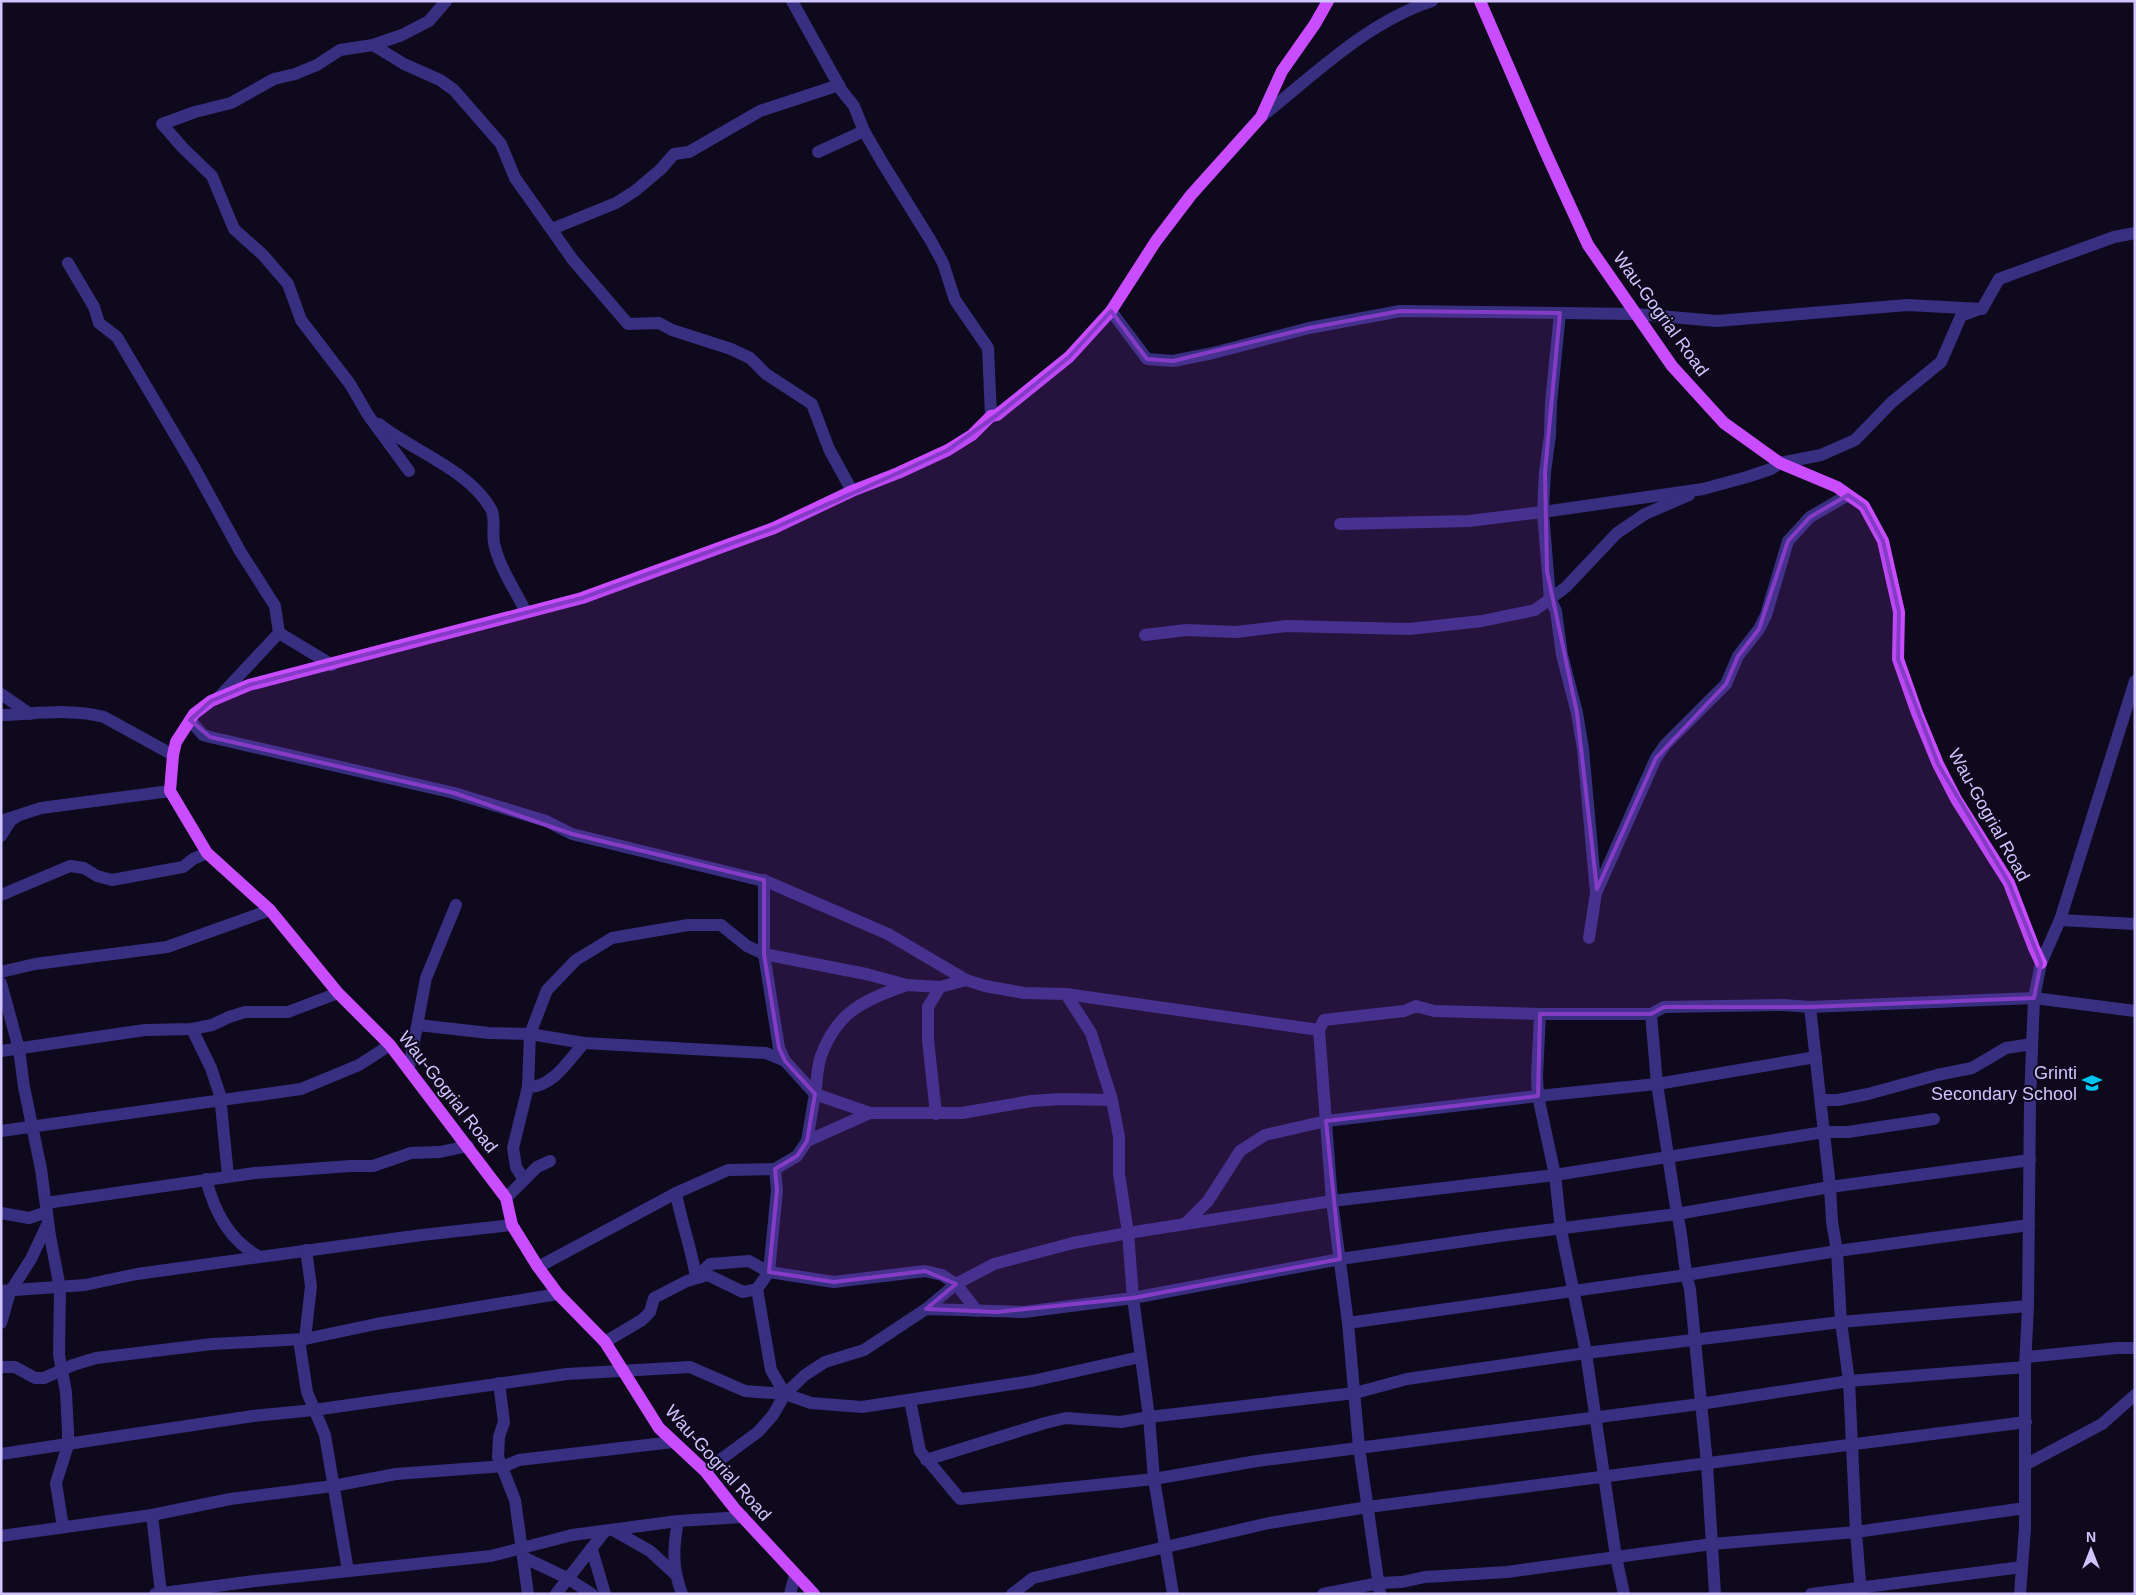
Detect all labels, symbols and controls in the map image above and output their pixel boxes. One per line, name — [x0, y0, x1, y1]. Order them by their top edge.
street label: Wau-Gogrial Road — [1609, 248, 1713, 380]
street label: Wau-Gogrial Road — [1944, 745, 2034, 885]
street label: Wau-Gogrial Road — [394, 1027, 502, 1157]
place label: Grinti Secondary School — [1931, 1063, 2077, 1104]
school or university icon: Grinti Secondary School — [2081, 1072, 2103, 1094]
street label: Wau-Gogrial Road — [661, 1401, 775, 1525]
north arrow — [2066, 1525, 2116, 1575]
text: N — [2086, 1529, 2096, 1545]

